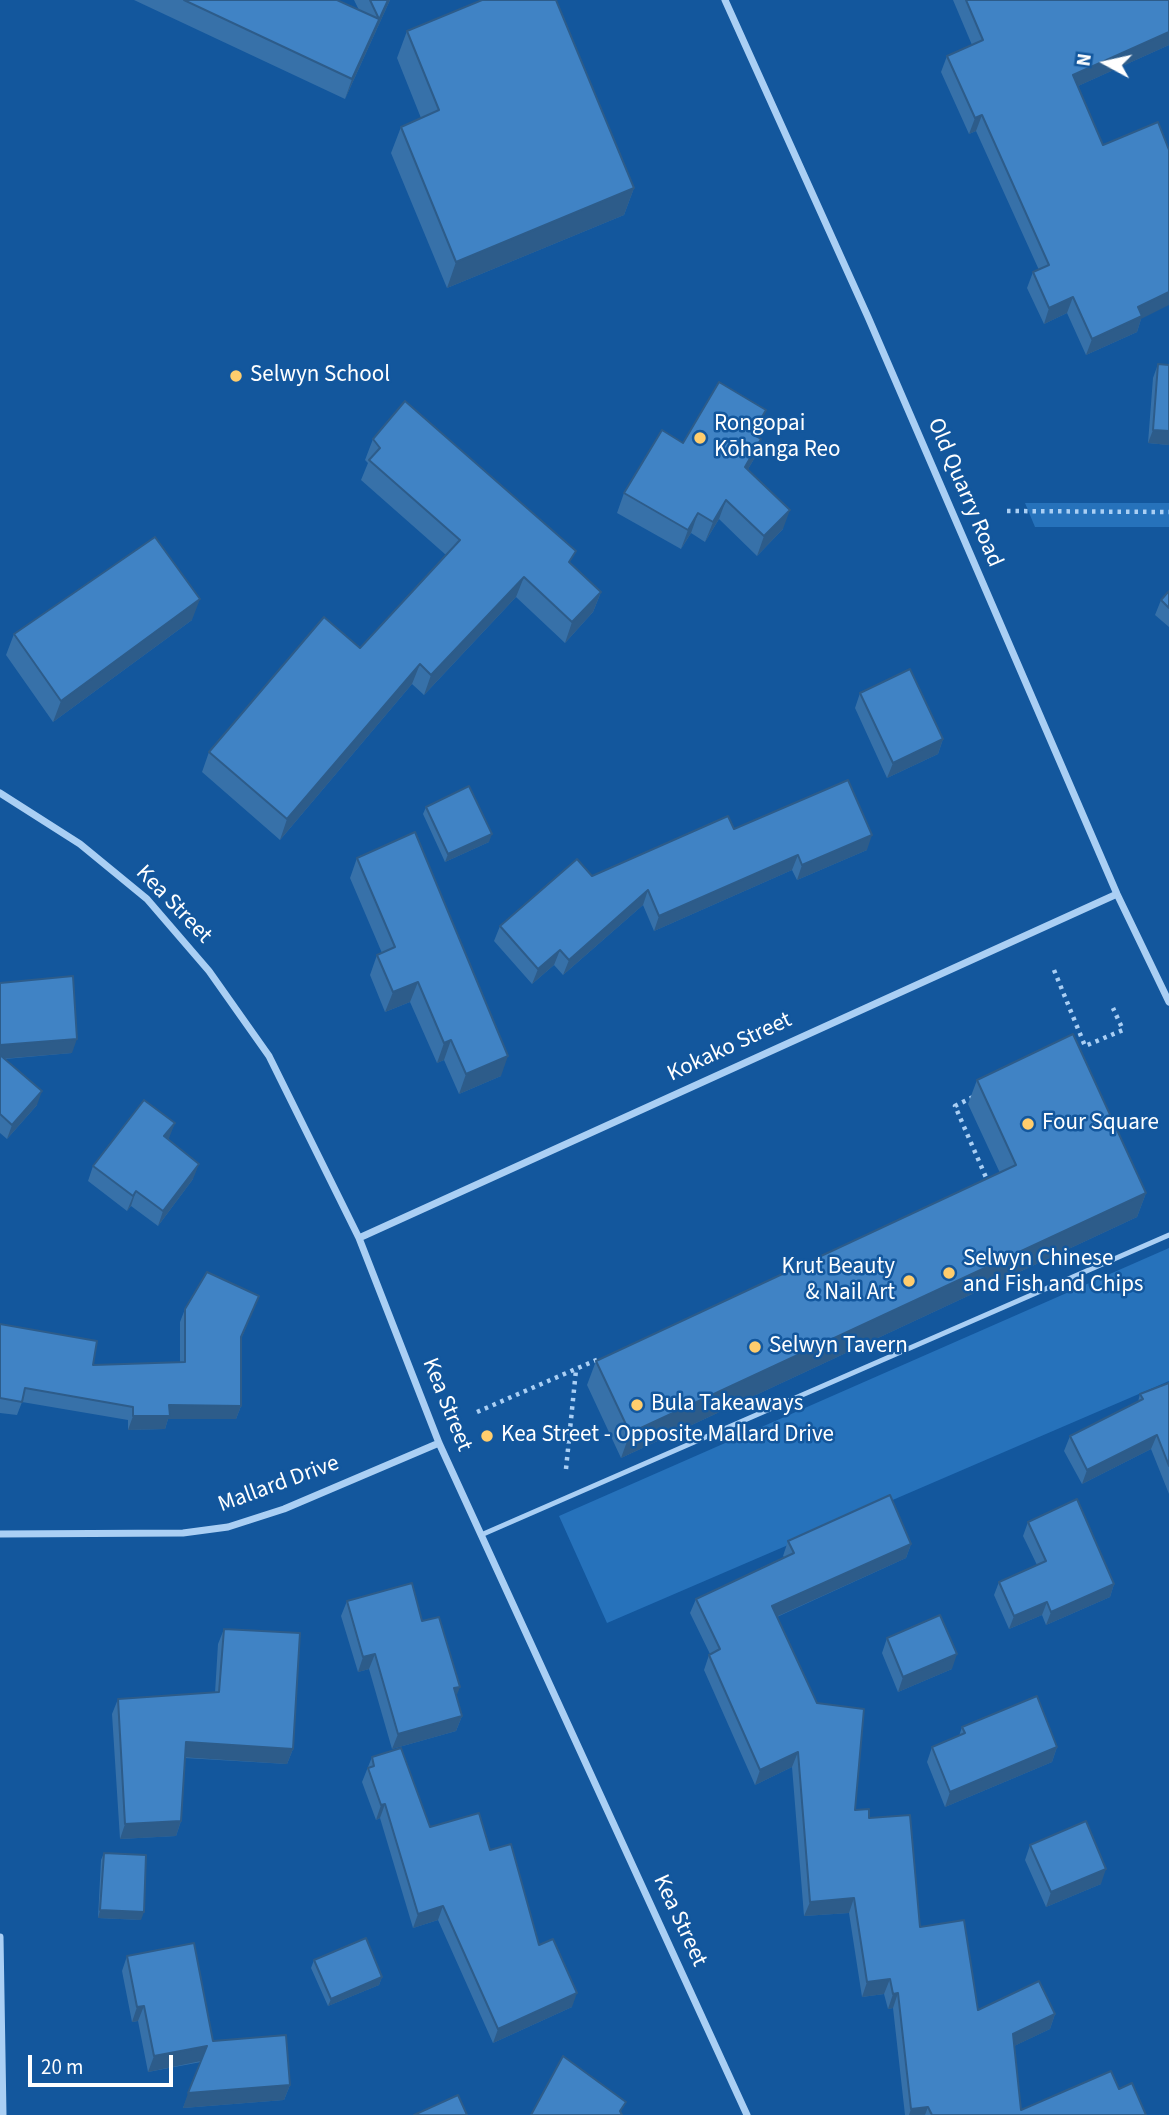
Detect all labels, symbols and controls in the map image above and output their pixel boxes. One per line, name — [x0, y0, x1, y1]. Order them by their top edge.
north arrow — [1071, 28, 1141, 98]
text: N — [1070, 52, 1099, 68]
place label: Selwyn School — [250, 362, 390, 390]
marker: Selwyn School — [228, 368, 244, 384]
place label: Rongopai Kōhanga Reo — [714, 411, 840, 465]
street label: Old Quarry Road — [920, 414, 1008, 572]
marker: Rongopai Kōhanga Reo — [692, 430, 708, 446]
street label: Kea Street — [129, 860, 217, 950]
street label: Kokako Street — [663, 1007, 797, 1089]
place label: Four Square — [1042, 1110, 1159, 1138]
marker: Four Square — [1020, 1116, 1036, 1132]
place label: Selwyn Chinese and Fish and Chips — [963, 1246, 1143, 1300]
place label: Krut Beauty & Nail Art — [782, 1254, 895, 1308]
marker: Selwyn Chinese and Fish and Chips — [941, 1265, 957, 1281]
marker: Krut Beauty & Nail Art — [901, 1273, 917, 1289]
place label: Selwyn Tavern — [769, 1333, 908, 1361]
marker: Selwyn Tavern — [747, 1339, 763, 1355]
street label: Kea Street — [415, 1354, 477, 1456]
place label: Bula Takeaways — [651, 1391, 803, 1419]
marker: Bula Takeaways — [629, 1397, 645, 1413]
place label: Kea Street - Opposite Mallard Drive — [501, 1422, 834, 1450]
marker: Kea Street - Opposite Mallard Drive — [479, 1428, 495, 1444]
street label: Mallard Drive — [215, 1450, 343, 1520]
street label: Kea Street — [646, 1871, 712, 1971]
scale bar — [32, 2042, 177, 2086]
text: 20 m — [41, 2052, 83, 2082]

